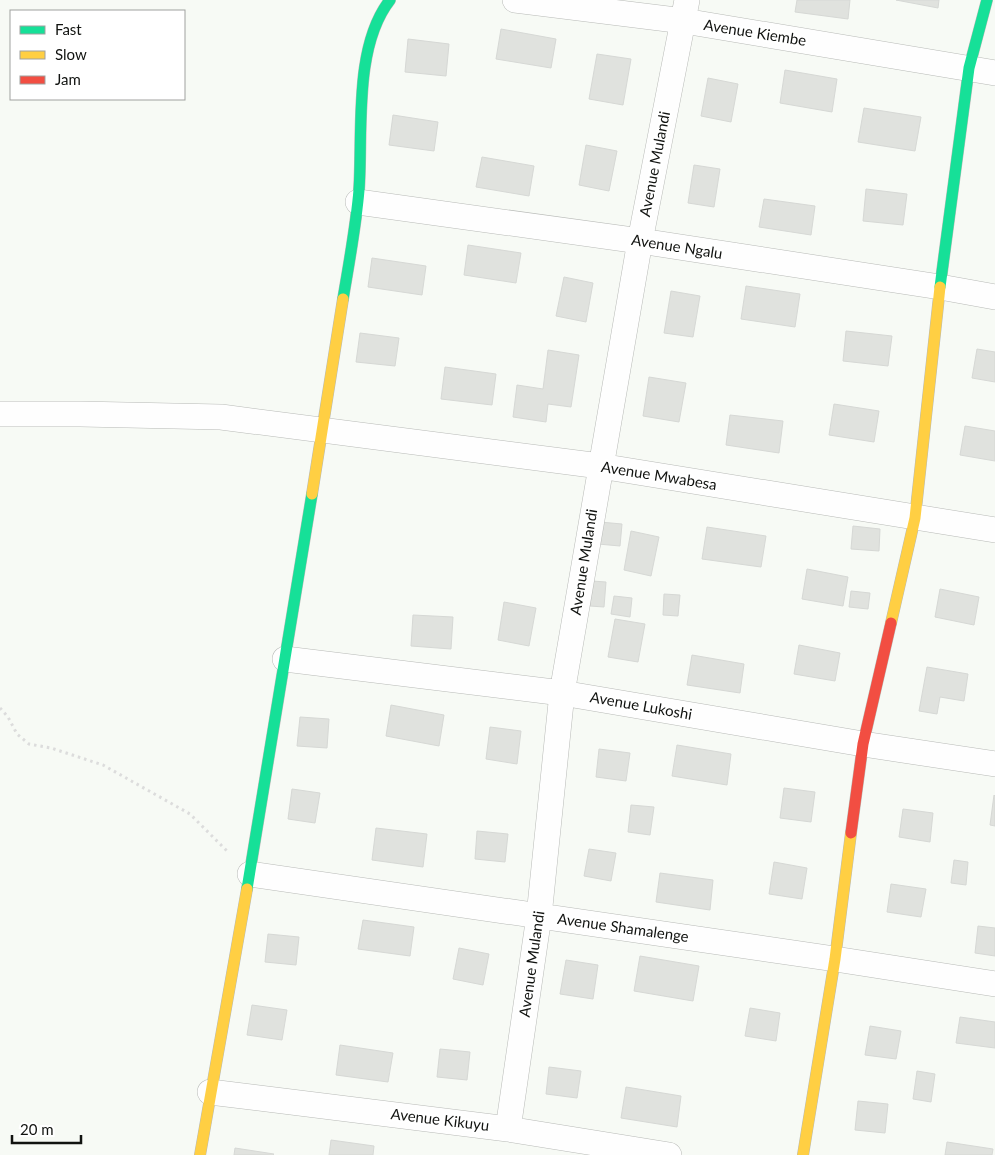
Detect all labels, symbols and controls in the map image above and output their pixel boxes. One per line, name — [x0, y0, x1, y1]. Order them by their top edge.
legend — [10, 10, 185, 100]
street label: Avenue Kiembe — [703, 15, 808, 49]
text: Fast — [55, 20, 82, 38]
text: Slow — [55, 45, 87, 63]
text: Jam — [55, 70, 81, 88]
street label: Avenue Mulandi — [635, 110, 673, 218]
street label: Avenue Ngalu — [630, 230, 724, 262]
street label: Avenue Mwabesa — [600, 457, 718, 493]
street label: Avenue Mulandi — [566, 508, 600, 616]
street label: Avenue Lukoshi — [589, 687, 694, 723]
street label: Avenue Shamalenge — [556, 909, 690, 945]
street label: Avenue Mulandi — [515, 910, 547, 1018]
street label: Avenue Kikuyu — [390, 1104, 490, 1134]
scale bar — [12, 1112, 81, 1144]
text: 20 m — [20, 1120, 54, 1138]

